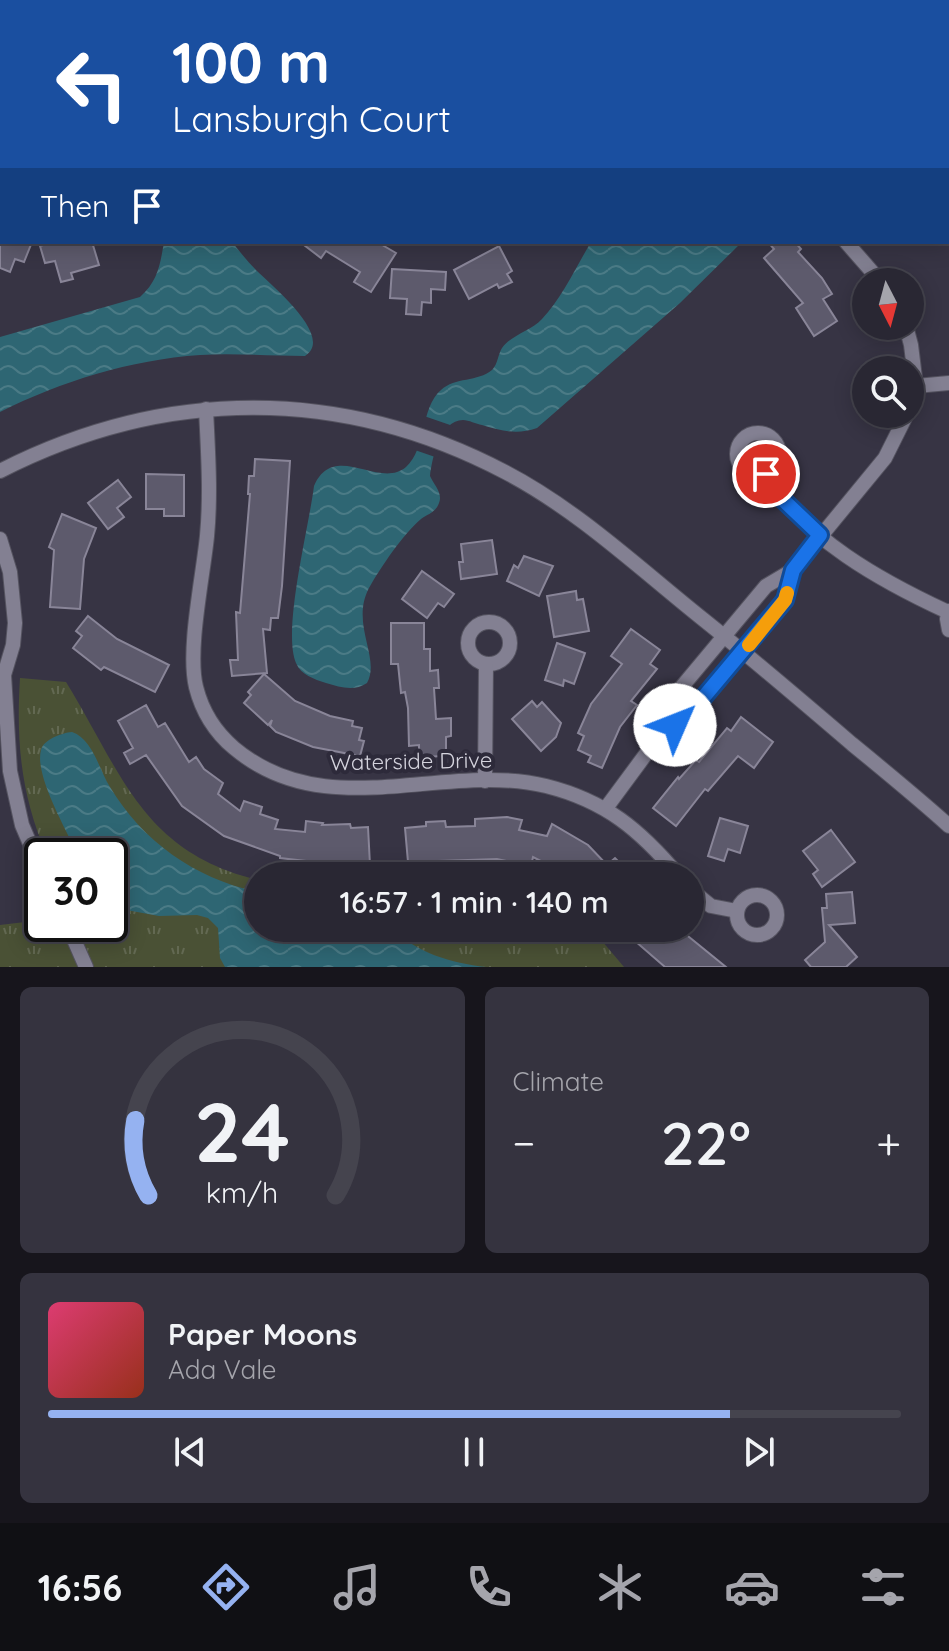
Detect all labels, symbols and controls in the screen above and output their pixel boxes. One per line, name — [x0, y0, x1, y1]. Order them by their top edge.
text: 100 m — [172, 27, 330, 97]
icon: left — [40, 32, 144, 136]
text: Lansburgh Court — [172, 96, 451, 141]
icon: arrive — [125, 184, 169, 228]
text: Then — [40, 187, 109, 225]
north arrow — [852, 268, 924, 340]
map controls — [852, 268, 924, 428]
button: search — [852, 356, 924, 428]
pin — [732, 440, 800, 508]
icon: arrive — [744, 452, 788, 496]
position arrow — [633, 683, 717, 767]
street label: Waterside Drive — [330, 746, 492, 776]
speed limit sign: 30 — [24, 838, 128, 942]
text: 16:57 · 1 min · 140 m — [340, 883, 608, 921]
text: Climate — [513, 1065, 604, 1098]
text: 24 — [194, 1079, 290, 1183]
text: 22° — [661, 1105, 751, 1180]
text: − — [513, 1115, 535, 1170]
text: + — [876, 1115, 901, 1170]
text: km/h — [206, 1174, 279, 1210]
text: Paper Moons — [168, 1315, 357, 1353]
text: Ada Vale — [168, 1353, 277, 1386]
icon: previous — [168, 1430, 212, 1474]
icon: pause — [452, 1430, 496, 1474]
icon: next — [737, 1430, 781, 1474]
icon: directions — [198, 1559, 254, 1615]
icon: music — [329, 1559, 385, 1615]
icon: phone — [461, 1559, 517, 1615]
icon: climate — [592, 1559, 648, 1615]
icon: car — [724, 1559, 780, 1615]
icon: filters — [855, 1559, 911, 1615]
text: 16:56 — [38, 1565, 122, 1610]

